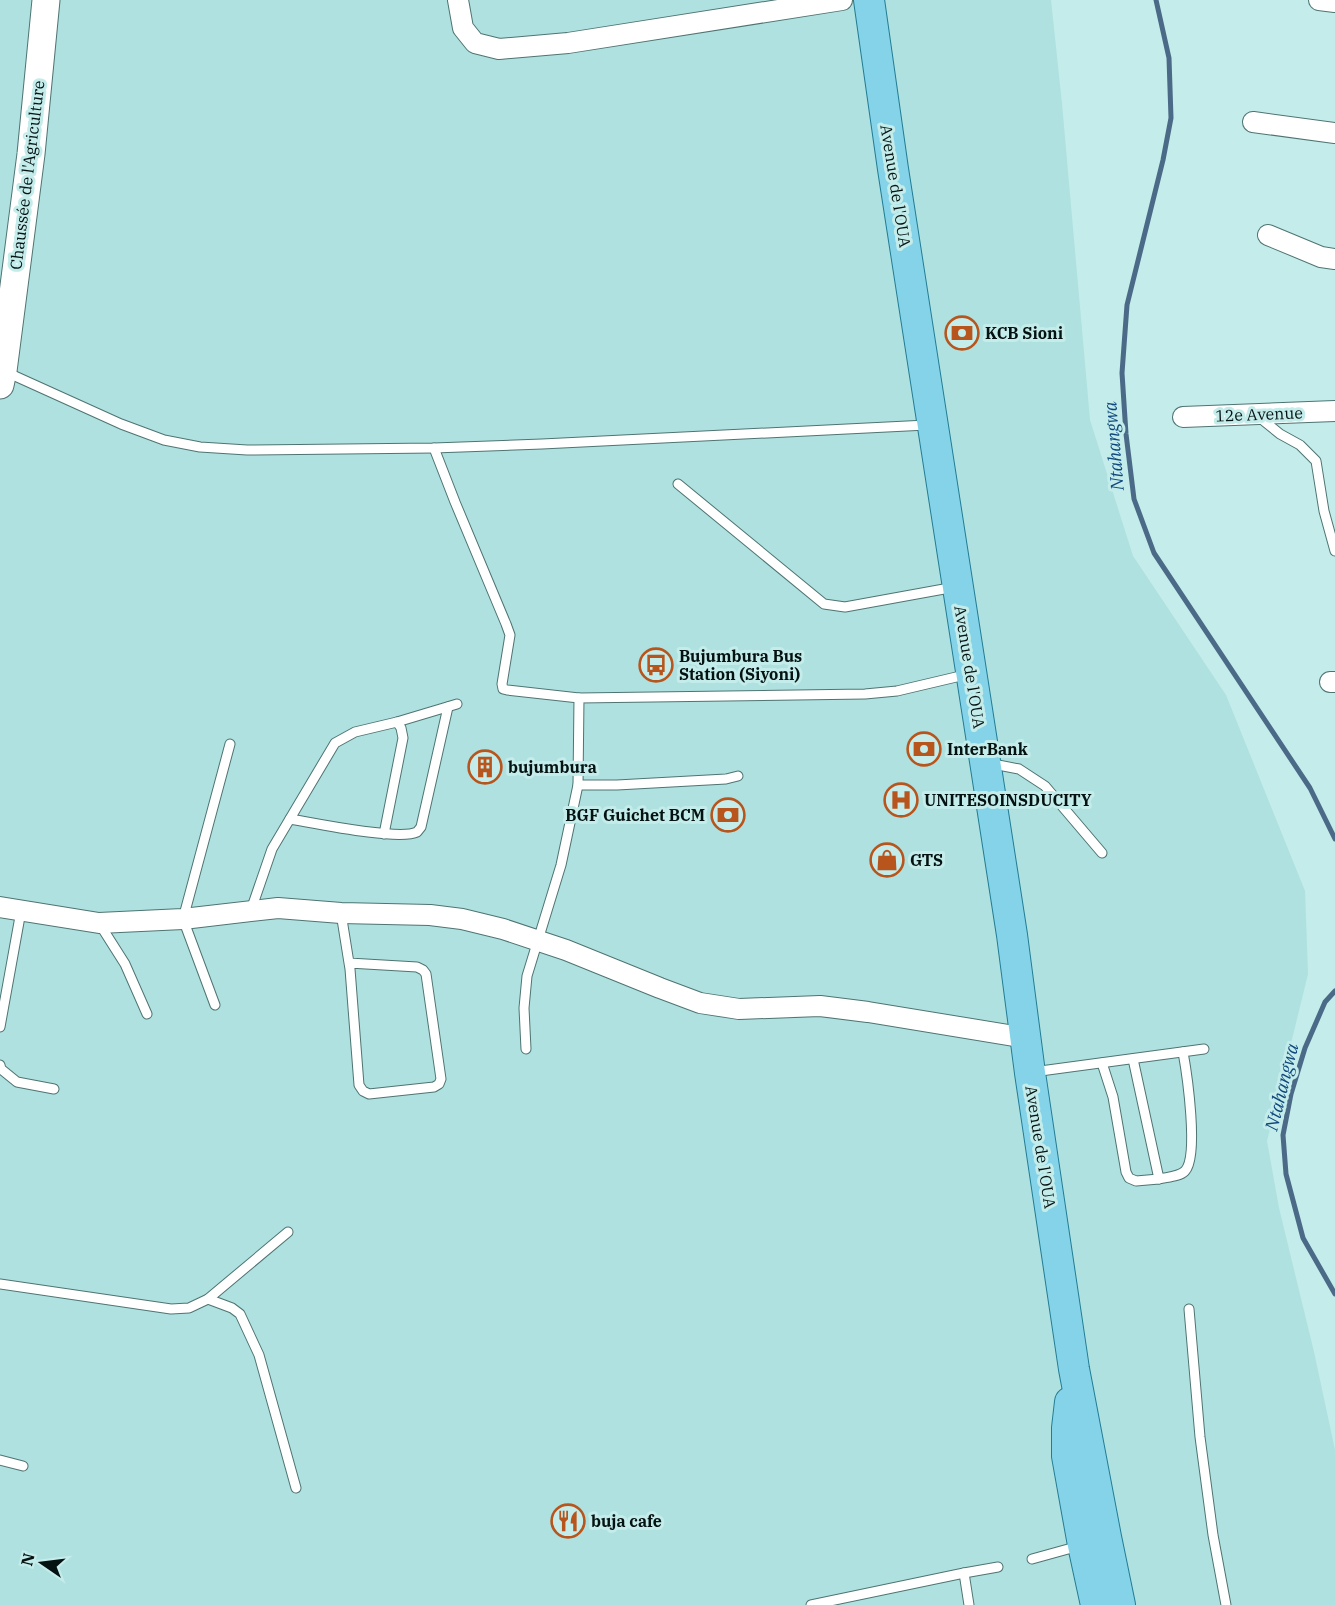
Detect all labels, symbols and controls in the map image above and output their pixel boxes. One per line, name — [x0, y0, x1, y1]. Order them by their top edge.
street label: Chaussée de l'Agriculture — [5, 79, 49, 271]
street label: Avenue de l'OUA — [876, 123, 916, 249]
bank icon: KCB Sioni — [944, 315, 980, 351]
place label: KCB Sioni — [985, 323, 1063, 343]
water label: Ntahangwa — [1098, 400, 1129, 492]
street label: 12e Avenue — [1215, 402, 1303, 426]
street label: Avenue de l'OUA — [950, 604, 990, 730]
place label: Bujumbura Bus Station (Siyoni) — [679, 646, 802, 684]
bus stop icon: Bujumbura Bus Station (Siyoni) — [638, 647, 674, 683]
bank icon: InterBank — [906, 731, 942, 767]
place label: InterBank — [947, 739, 1028, 759]
building icon: bujumbura — [467, 749, 503, 785]
place label: bujumbura — [508, 757, 597, 777]
hospital icon: UNITESOINSDUCITY — [883, 782, 919, 818]
place label: UNITESOINSDUCITY — [924, 790, 1092, 810]
bank icon: BGF Guichet BCM — [710, 797, 746, 833]
place label: BGF Guichet BCM — [565, 805, 705, 825]
shop icon: GTS — [869, 842, 905, 878]
place label: GTS — [910, 850, 943, 870]
water label: Ntahangwa — [1259, 1041, 1304, 1134]
street label: Avenue de l'OUA — [1021, 1084, 1061, 1210]
restaurant icon: buja cafe — [550, 1503, 586, 1539]
place label: buja cafe — [591, 1511, 662, 1531]
north arrow — [12, 1533, 72, 1593]
text: N — [16, 1551, 39, 1568]

